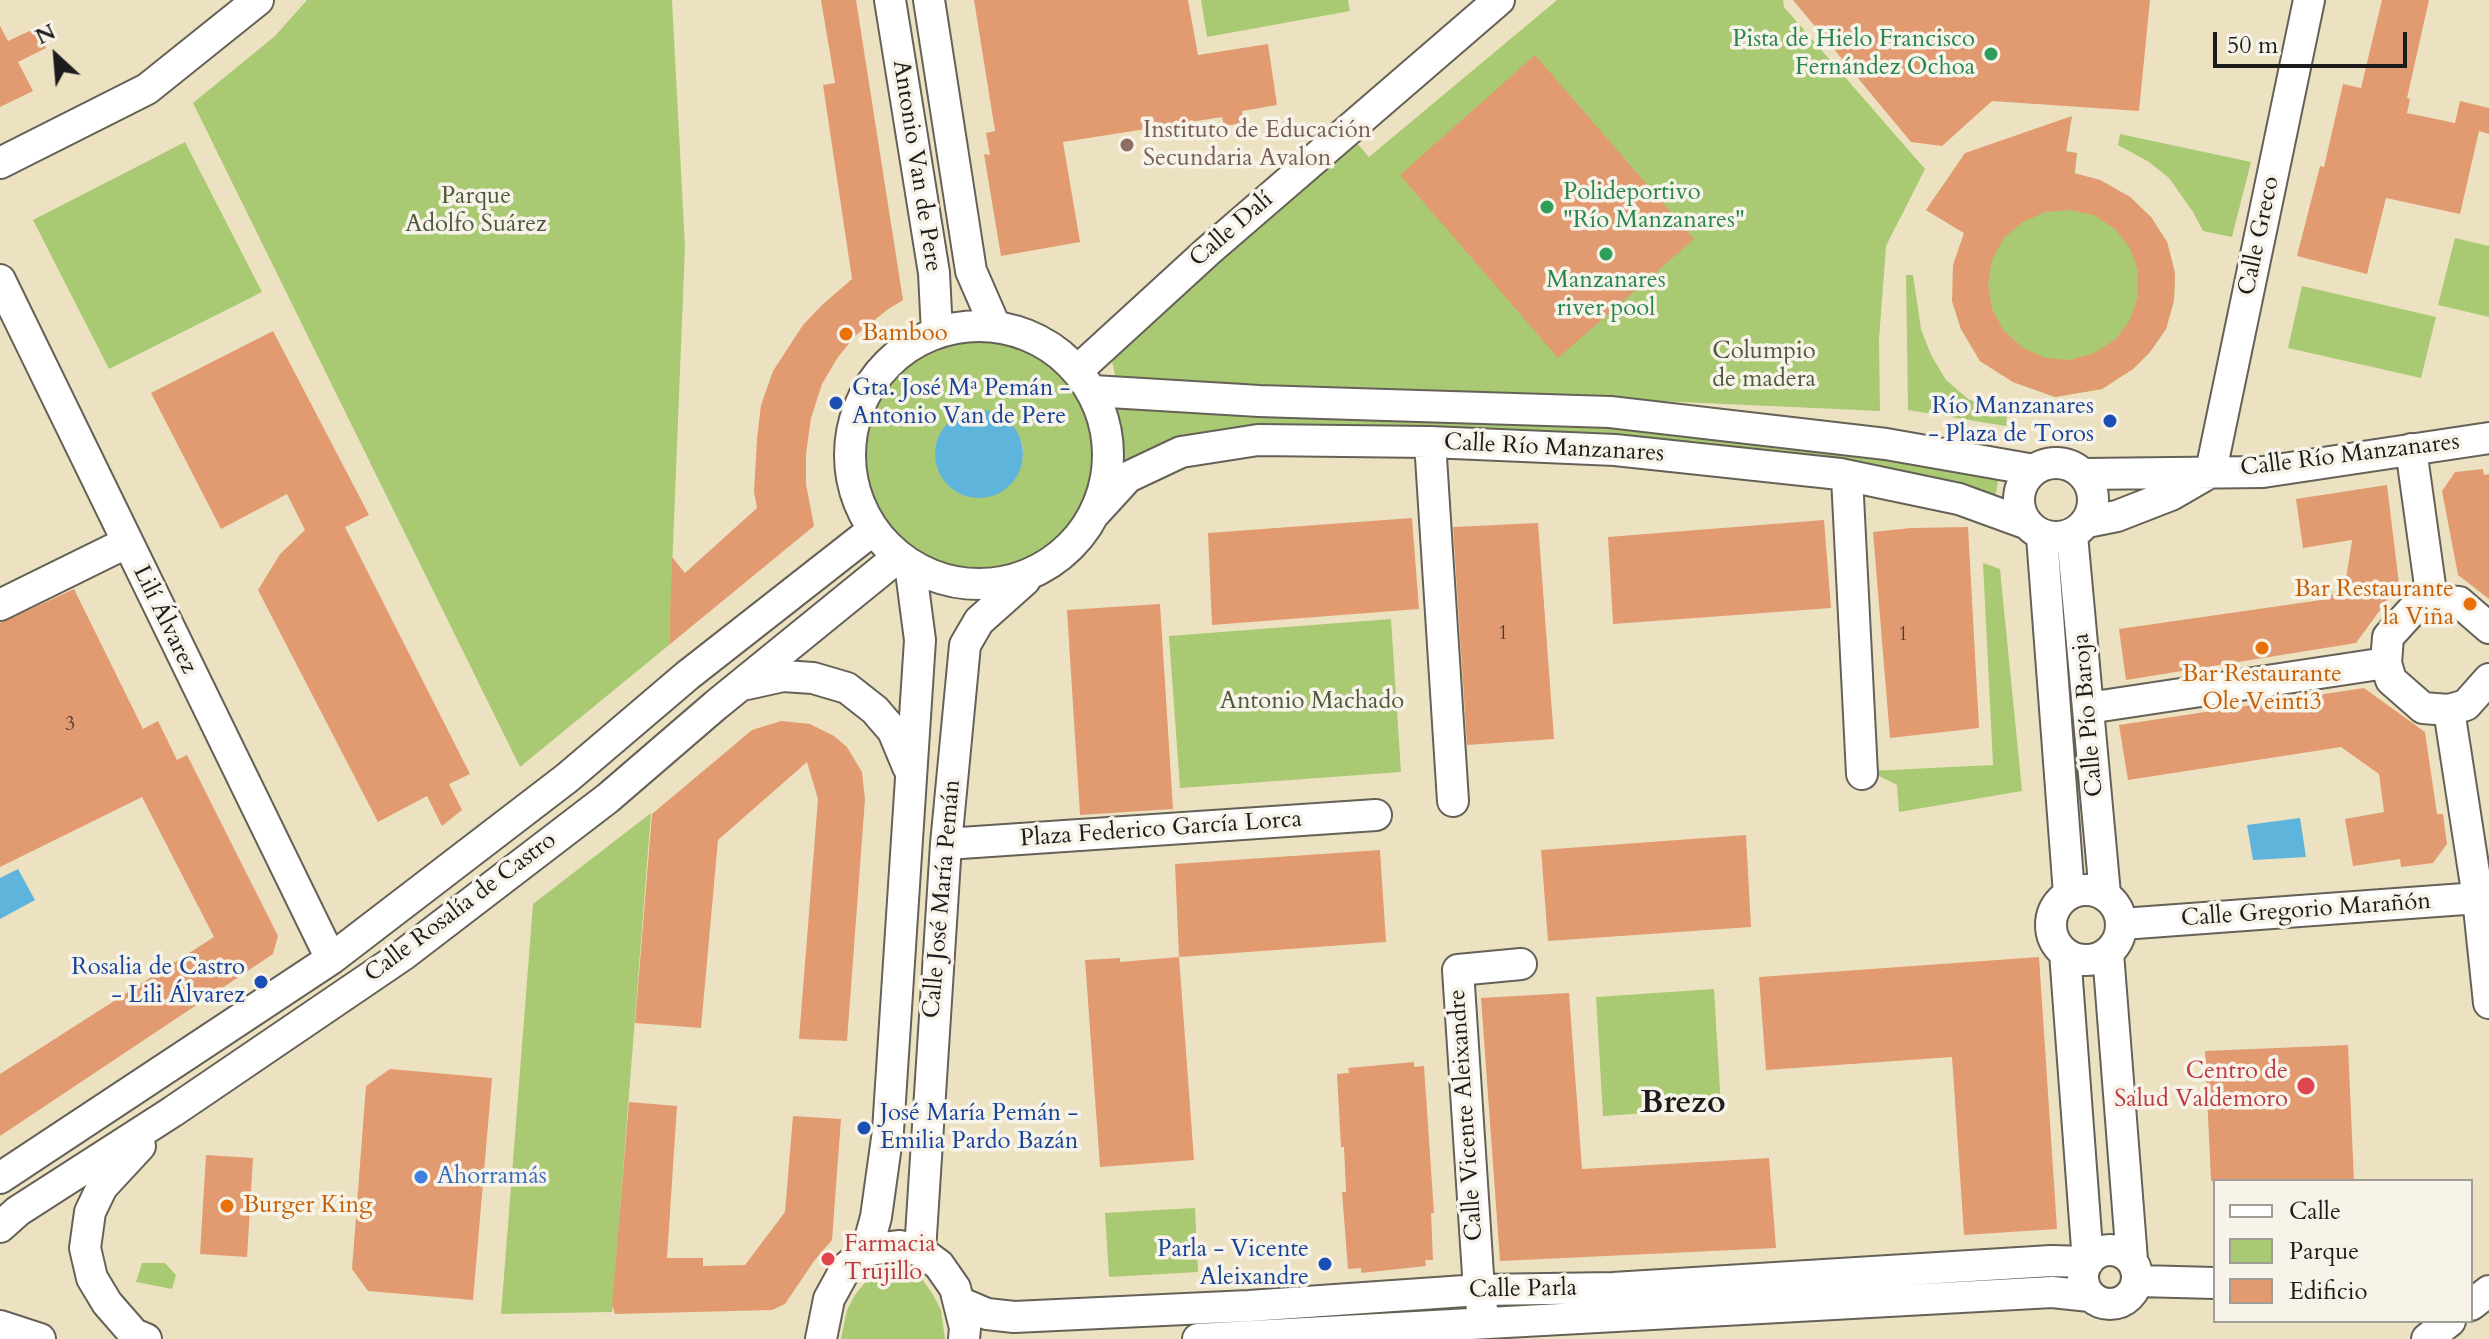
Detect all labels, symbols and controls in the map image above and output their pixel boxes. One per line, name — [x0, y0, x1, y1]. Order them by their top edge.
north arrow — [16, 16, 96, 96]
scale bar — [2217, 16, 2411, 66]
text: N — [30, 17, 61, 52]
place label: Pista de Hielo Francisco Fernández Ochoa — [1732, 26, 1975, 82]
text: 50 m — [2227, 29, 2278, 62]
marker: Pista de Hielo Francisco Fernández Ochoa — [1982, 45, 2000, 63]
street label: Antonio Van de Pere — [885, 58, 947, 274]
place label: Instituto de Educación Secundaria Avalon — [1143, 117, 1371, 173]
marker: Instituto de Educación Secundaria Avalon — [1118, 136, 1136, 154]
street label: Calle Greco — [2233, 174, 2287, 298]
place label: Polideportivo "Río Manzanares" — [1563, 179, 1745, 235]
park label: Parque Adolfo Suárez — [405, 183, 547, 239]
street label: Calle Dalí — [1184, 186, 1280, 274]
marker: Polideportivo "Río Manzanares" — [1538, 198, 1556, 216]
marker: Manzanares river pool — [1597, 245, 1615, 263]
place label: Manzanares river pool — [1546, 267, 1666, 323]
place label: Bamboo — [862, 320, 948, 348]
marker: Bamboo — [837, 325, 855, 343]
park label: Columpio de madera — [1712, 338, 1816, 394]
place label: Gta. José Mª Pemán - Antonio Van de Pere — [852, 375, 1070, 431]
place label: Río Manzanares - Plaza de Toros — [1928, 393, 2094, 449]
marker: Gta. José Mª Pemán - Antonio Van de Pere — [827, 394, 845, 412]
marker: Río Manzanares - Plaza de Toros — [2101, 412, 2119, 430]
street label: Calle Río Manzanares — [2239, 428, 2461, 484]
street label: Calle Río Manzanares — [1443, 429, 1665, 469]
street label: Lilí Álvarez — [125, 561, 203, 679]
place label: Bar Restaurante la Viña — [2294, 576, 2454, 632]
marker: Bar Restaurante la Viña — [2461, 595, 2479, 613]
house number: 1 — [1498, 622, 1508, 646]
house number: 1 — [1898, 623, 1908, 647]
street label: Calle Pío Baroja — [2068, 632, 2110, 798]
marker: Bar Restaurante Ole Veinti3 — [2253, 639, 2271, 657]
place label: Bar Restaurante Ole Veinti3 — [2182, 661, 2342, 717]
park label: Antonio Machado — [1220, 688, 1404, 716]
house number: 3 — [65, 713, 75, 737]
street label: Calle José María Pemán — [918, 778, 968, 1020]
street label: Plaza Federico García Lorca — [1019, 806, 1303, 854]
street label: Calle Rosalía de Castro — [360, 827, 562, 989]
street label: Calle Gregorio Marañón — [2180, 888, 2432, 934]
place label: Rosalia de Castro - Lili Álvarez — [71, 954, 245, 1010]
marker: Rosalia de Castro - Lili Álvarez — [252, 973, 270, 991]
street label: Calle Vicente Aleixandre — [1444, 988, 1490, 1242]
place label: Centro de Salud Valdemoro — [2114, 1058, 2288, 1114]
marker: Centro de Salud Valdemoro — [2295, 1075, 2317, 1097]
district label: Brezo — [1640, 1086, 1726, 1124]
place label: José María Pemán - Emilia Pardo Bazán — [880, 1100, 1078, 1156]
marker: José María Pemán - Emilia Pardo Bazán — [855, 1119, 873, 1137]
place label: Ahorramás — [437, 1163, 547, 1191]
marker: Ahorramás — [412, 1168, 430, 1186]
legend — [2213, 1179, 2473, 1323]
place label: Burger King — [243, 1192, 372, 1220]
text: Calle — [2289, 1195, 2341, 1228]
marker: Burger King — [218, 1197, 236, 1215]
place label: Farmacia Trujillo — [844, 1231, 936, 1287]
text: Parque — [2289, 1235, 2359, 1268]
place label: Parla - Vicente Aleixandre — [1157, 1236, 1309, 1292]
marker: Farmacia Trujillo — [819, 1250, 837, 1268]
marker: Parla - Vicente Aleixandre — [1316, 1255, 1334, 1273]
street label: Calle Parla — [1469, 1275, 1577, 1305]
text: Edificio — [2289, 1275, 2368, 1308]

